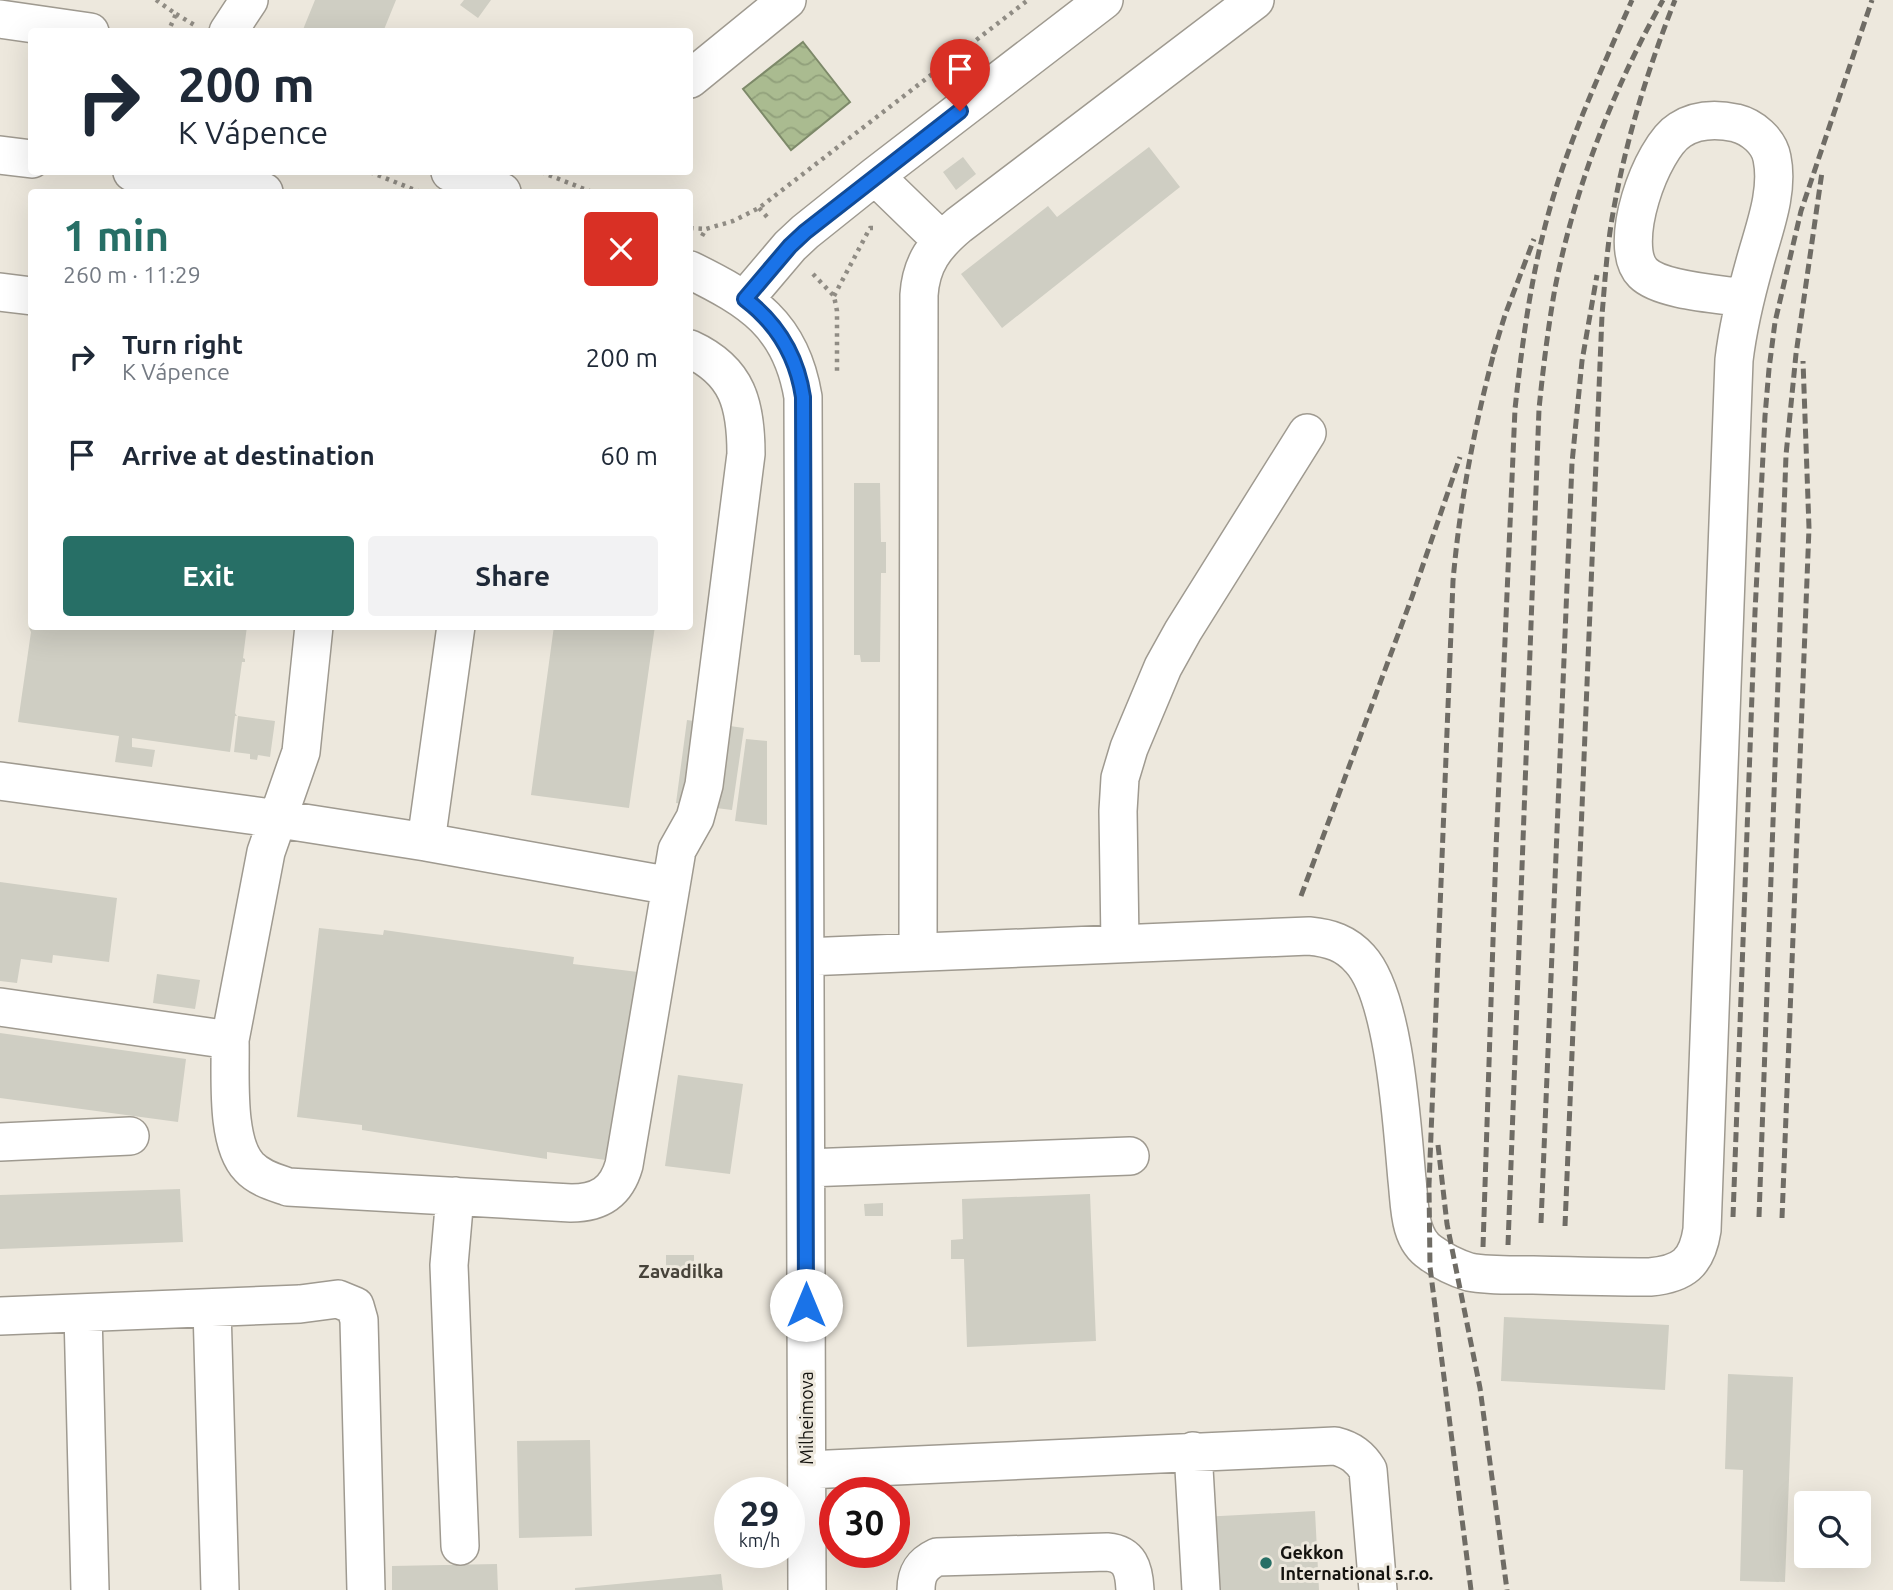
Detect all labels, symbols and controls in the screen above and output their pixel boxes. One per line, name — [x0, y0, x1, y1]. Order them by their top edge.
pin — [930, 39, 990, 111]
icon: arrive — [941, 50, 979, 88]
icon: right — [63, 56, 154, 147]
text: 200 m — [178, 56, 315, 111]
text: K Vápence — [178, 114, 328, 150]
text: 1 min — [63, 212, 169, 259]
button: close — [584, 212, 658, 286]
text: 260 m · 11:29 — [63, 262, 201, 287]
text: Turn right — [122, 330, 243, 359]
icon: right — [63, 338, 101, 376]
text: 200 m — [586, 343, 658, 372]
text: K Vápence — [122, 359, 230, 384]
icon: arrive — [63, 436, 101, 474]
text: Arrive at destination — [122, 441, 375, 470]
text: 60 m — [600, 441, 658, 470]
button: Exit — [63, 536, 354, 616]
button: Share — [368, 536, 658, 616]
district label: Zavadilka — [638, 1260, 724, 1282]
position arrow — [769, 1268, 843, 1342]
street label: Milheimova — [796, 1371, 816, 1465]
speed limit sign: 30 — [819, 1477, 910, 1568]
map controls — [1794, 1491, 1871, 1568]
button: search — [1794, 1491, 1871, 1568]
text: 29 — [740, 1493, 779, 1533]
text: km/h — [739, 1530, 780, 1550]
place label: Gekkon International s.r.o. — [1280, 1542, 1433, 1583]
marker: Gekkon International s.r.o. — [1258, 1555, 1274, 1571]

